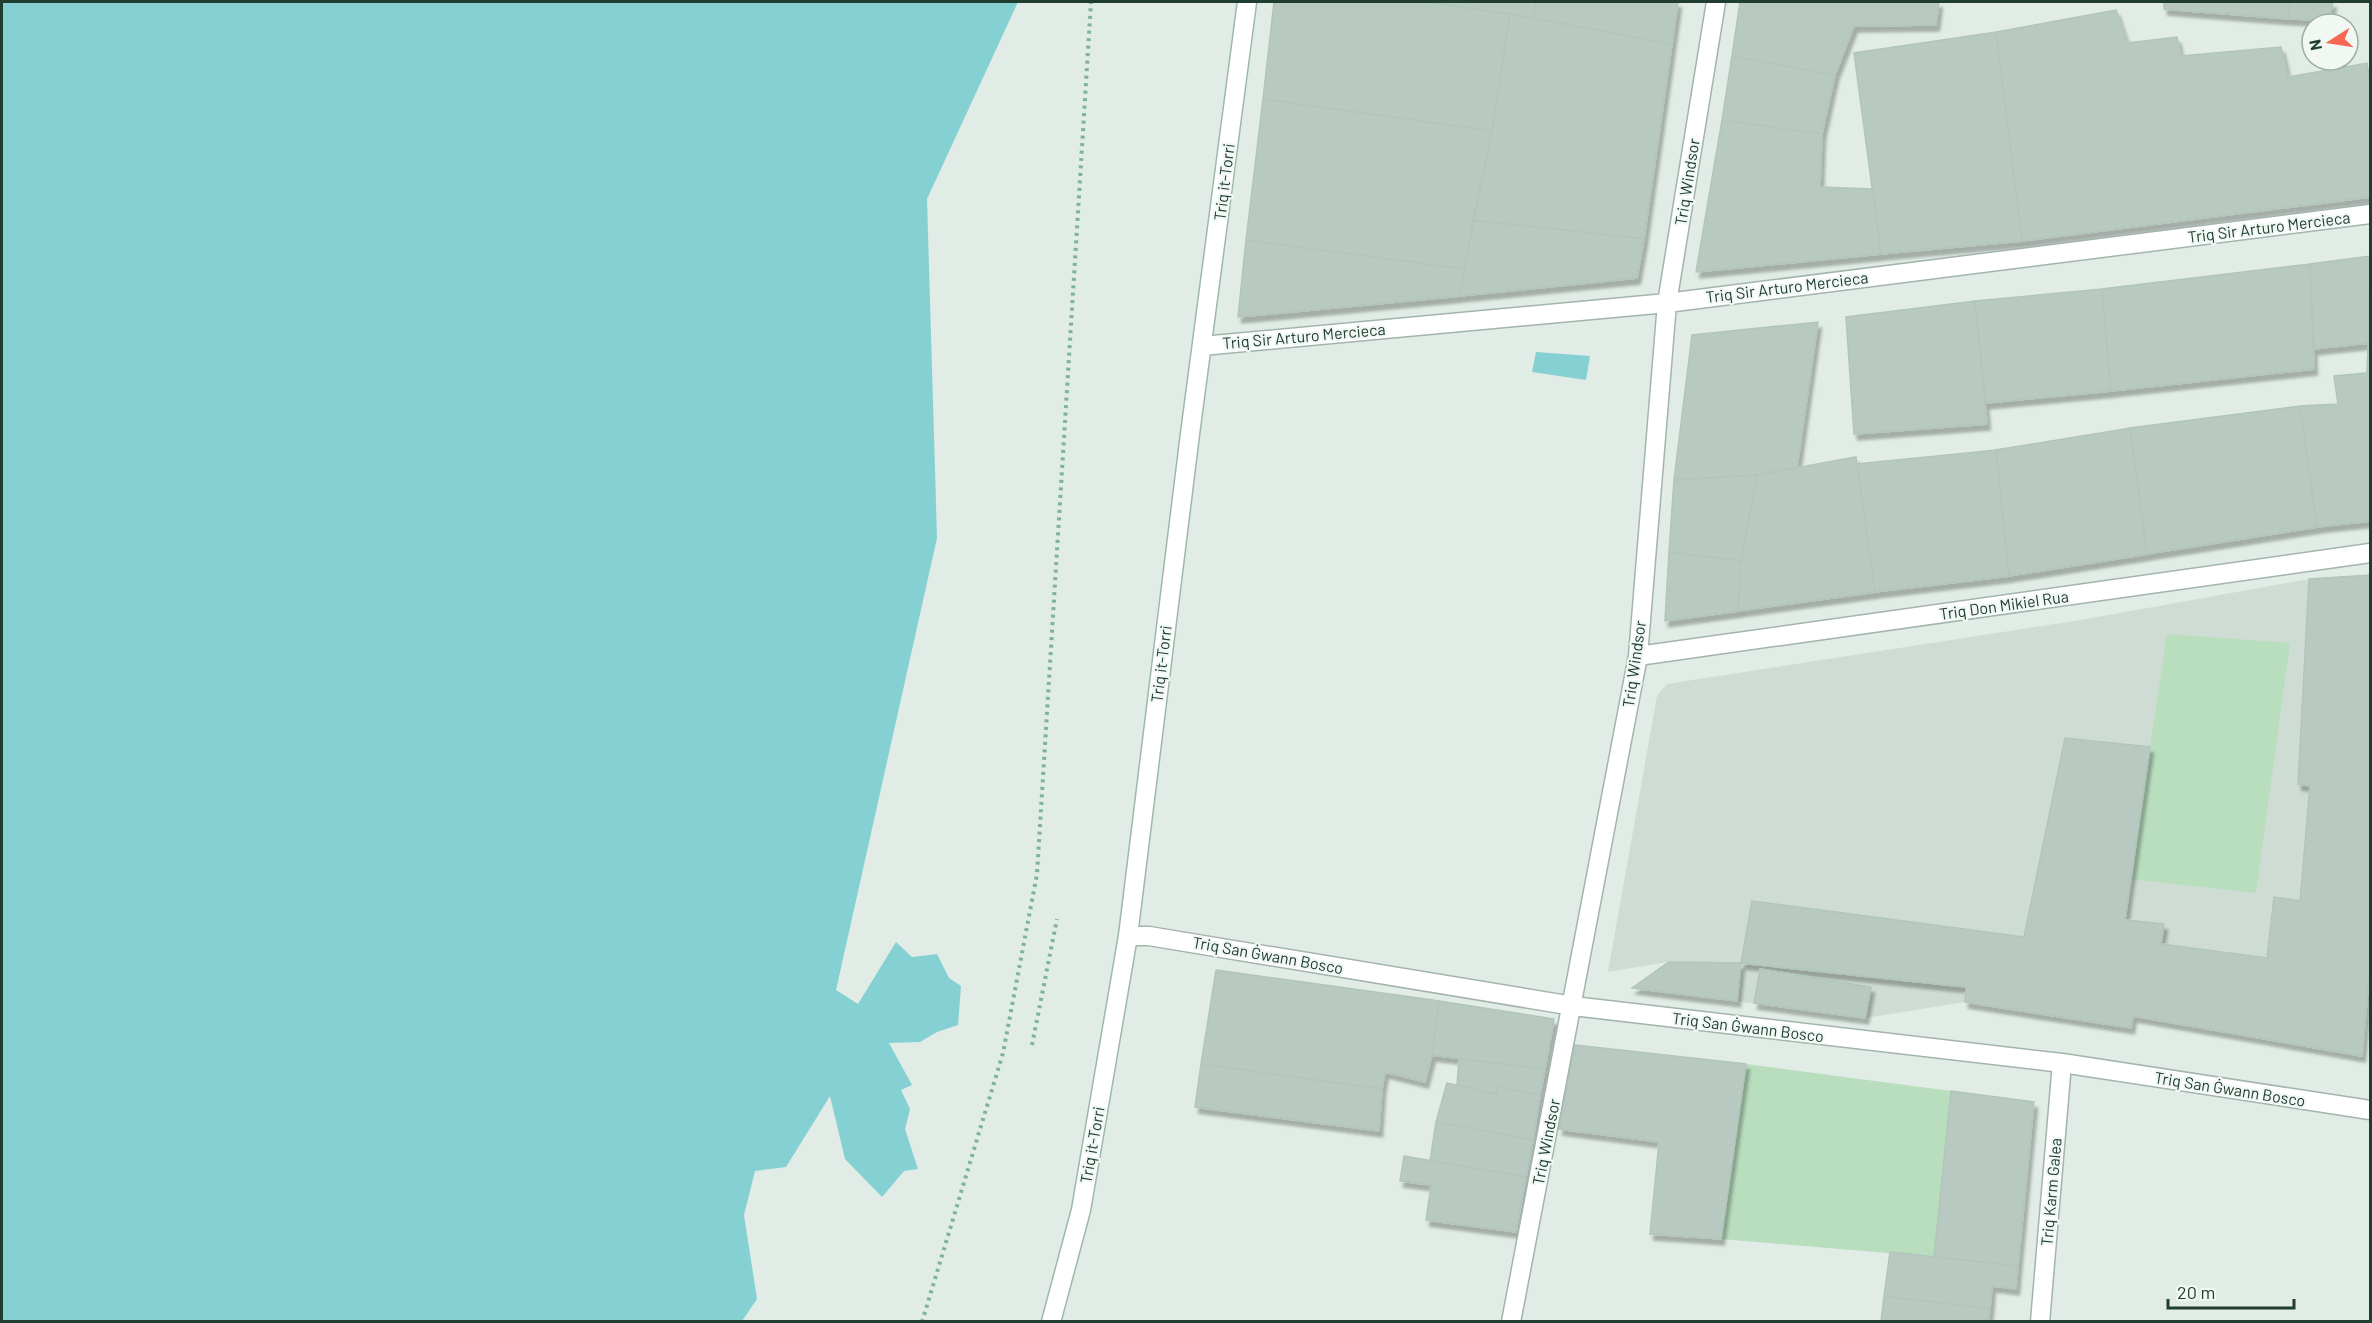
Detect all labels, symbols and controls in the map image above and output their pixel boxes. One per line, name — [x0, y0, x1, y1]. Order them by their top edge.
north arrow — [2300, 12, 2360, 72]
text: N — [2304, 38, 2325, 52]
street label: Triq Windsor — [1670, 137, 1703, 227]
street label: Triq it-Torri — [1209, 142, 1238, 222]
street label: Triq Sir Arturo Mercieca — [2187, 207, 2351, 246]
street label: Triq Sir Arturo Mercieca — [1705, 267, 1869, 306]
street label: Triq Sir Arturo Mercieca — [1222, 319, 1386, 352]
street label: Triq Don Mikiel Rua — [1938, 586, 2070, 623]
street label: Triq Windsor — [1618, 619, 1649, 709]
street label: Triq it-Torri — [1146, 624, 1175, 704]
street label: Triq San Ġwann Bosco — [1191, 932, 1345, 977]
street label: Triq San Ġwann Bosco — [1671, 1008, 1825, 1045]
street label: Triq San Ġwann Bosco — [2153, 1067, 2307, 1110]
street label: Triq Windsor — [1528, 1097, 1563, 1187]
street label: Triq it-Torri — [1075, 1105, 1108, 1185]
street label: Triq Karm Galea — [2036, 1137, 2065, 1247]
scale bar — [2168, 1272, 2294, 1310]
text: 20 m — [2177, 1281, 2215, 1303]

